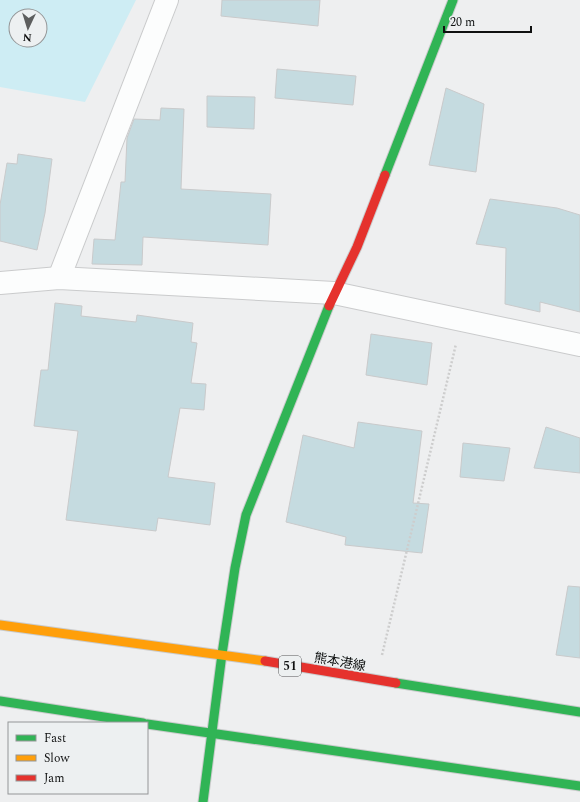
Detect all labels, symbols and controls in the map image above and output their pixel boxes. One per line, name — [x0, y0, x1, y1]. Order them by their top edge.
north arrow — [8, 8, 48, 48]
scale bar — [444, 8, 531, 34]
text: 20 m — [450, 13, 475, 32]
text: N — [22, 29, 32, 46]
street label: 熊本港線 — [312, 648, 367, 676]
road number: 51 — [279, 656, 301, 676]
legend — [8, 722, 148, 794]
text: Fast — [44, 729, 66, 748]
text: Slow — [44, 749, 70, 768]
text: Jam — [44, 769, 65, 788]

